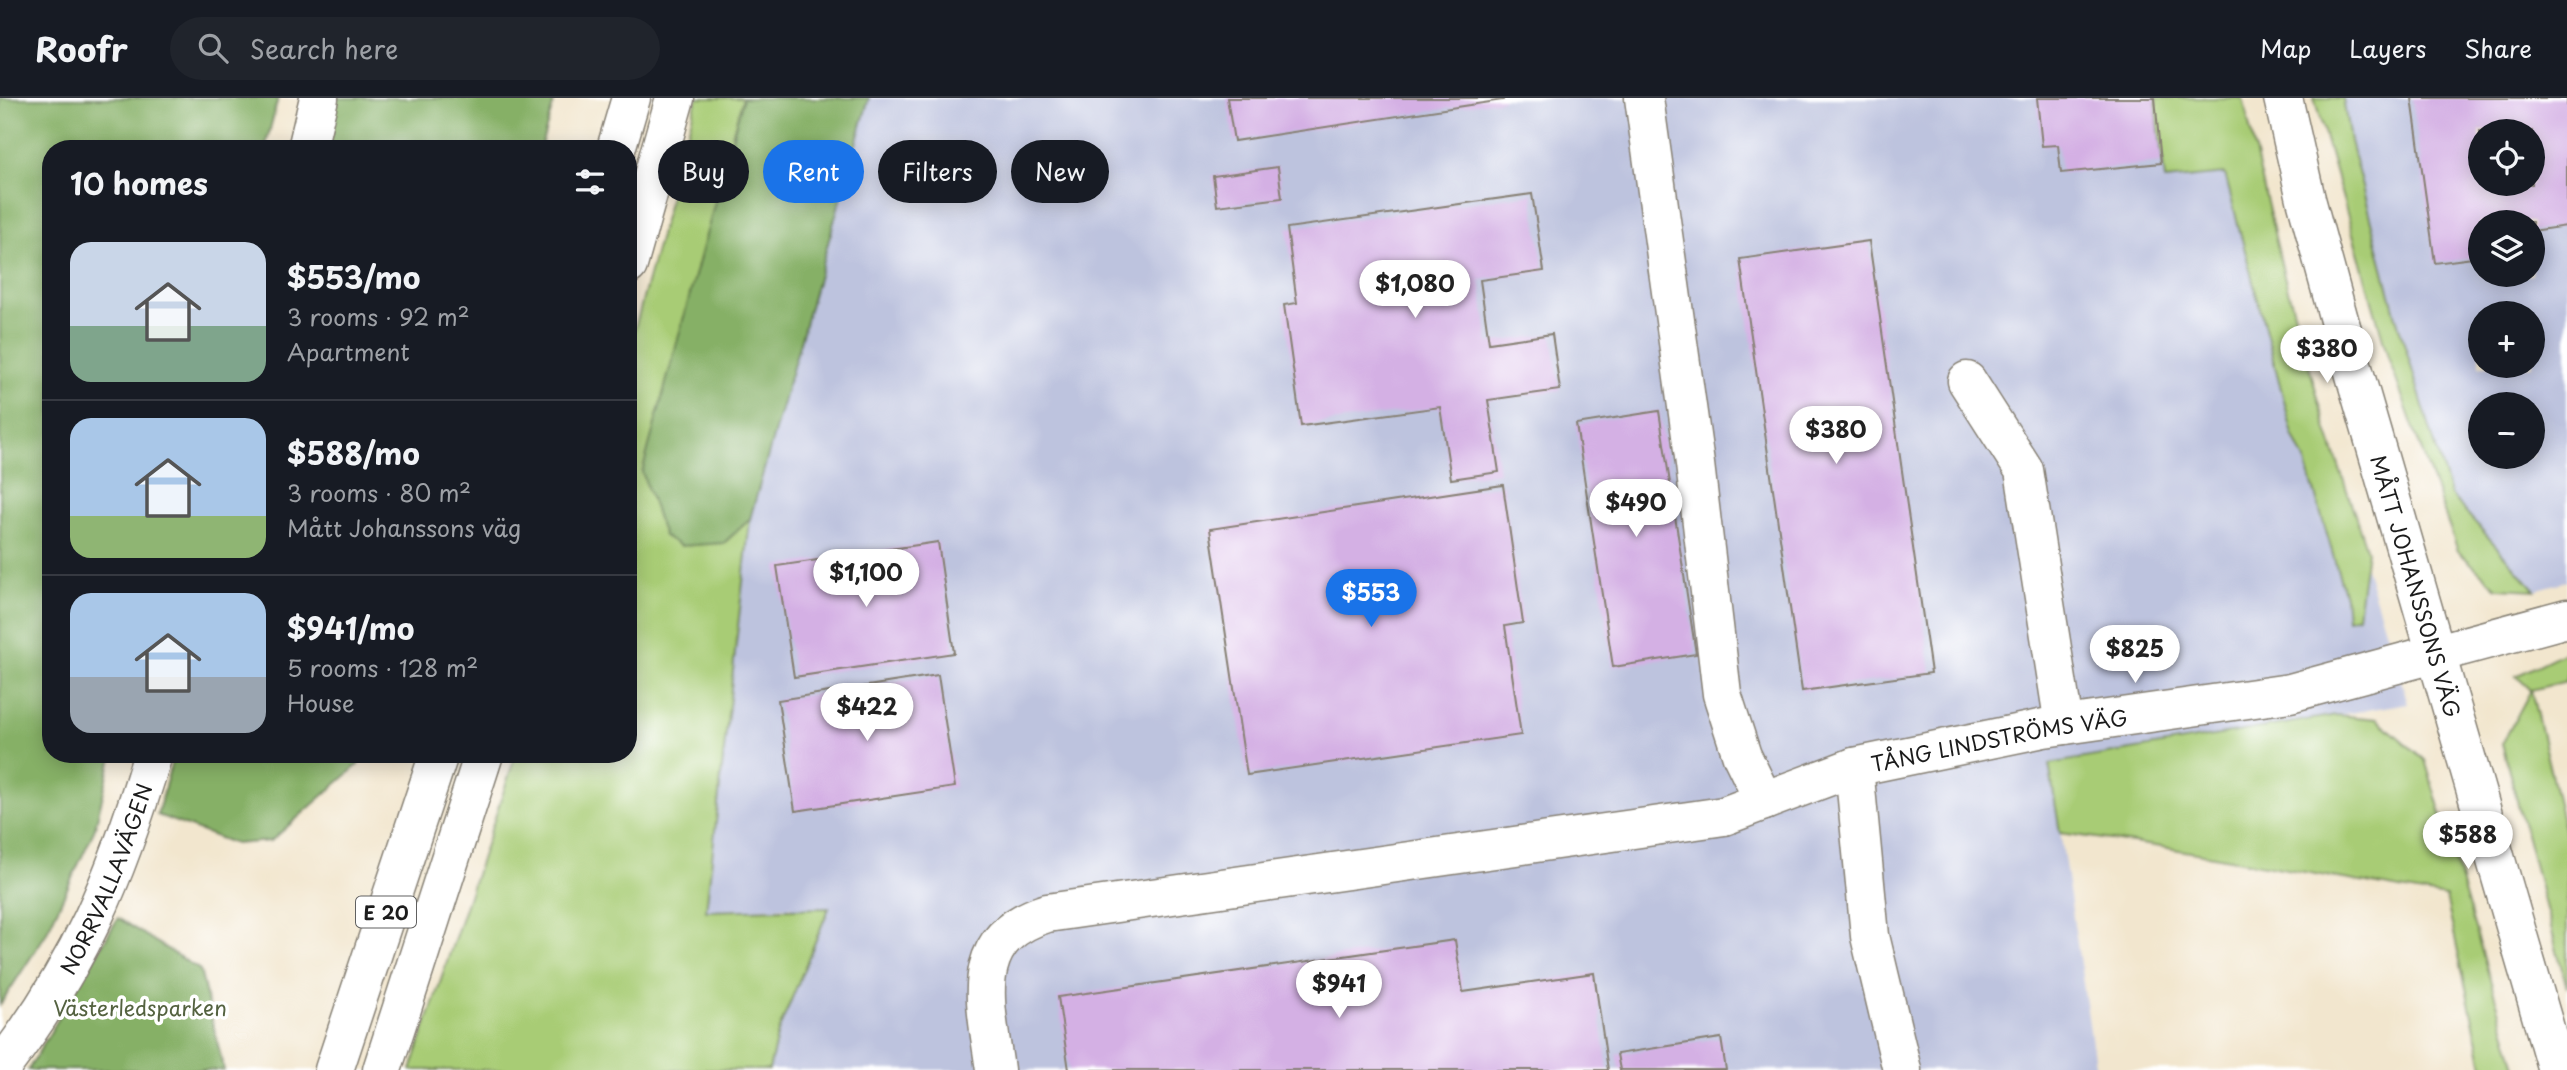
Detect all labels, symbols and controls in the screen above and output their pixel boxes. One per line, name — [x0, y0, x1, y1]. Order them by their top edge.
search box — [170, 17, 660, 80]
text: Roofr — [35, 23, 128, 73]
icon: search — [194, 29, 232, 67]
text: Search here — [250, 29, 398, 68]
text: Map — [2260, 30, 2311, 66]
text: Layers — [2349, 30, 2426, 66]
text: Share — [2464, 30, 2532, 66]
map controls — [2468, 119, 2545, 469]
button: locate — [2468, 119, 2545, 196]
chip: Buy — [658, 140, 749, 203]
chip: Rent — [763, 140, 864, 203]
chip: Filters — [878, 140, 997, 203]
chip: New — [1011, 140, 1109, 203]
text: 10 homes — [70, 160, 208, 205]
icon: filters — [571, 163, 609, 201]
button: layers — [2468, 210, 2545, 287]
text: $553/mo — [287, 254, 420, 299]
pin: $1,080 — [1358, 260, 1472, 320]
text: $1,080 — [1375, 265, 1455, 300]
icon: home — [126, 270, 210, 354]
text: 3 rooms · 92 m² — [287, 299, 470, 334]
button: + — [2468, 301, 2545, 378]
pin: $380 — [2286, 326, 2368, 385]
text: $380 — [2296, 330, 2358, 365]
text: Apartment — [287, 334, 410, 369]
button: − — [2468, 392, 2545, 469]
pin: $380 — [1795, 406, 1877, 466]
text: $380 — [1805, 411, 1867, 446]
text: $588/mo — [287, 430, 420, 475]
icon: home — [126, 446, 210, 530]
street label: MÅTT JOHANSSONS VÄG — [2363, 451, 2470, 721]
text: 3 rooms · 80 m² — [287, 475, 471, 510]
pin: $490 — [1595, 480, 1677, 539]
text: $490 — [1605, 484, 1667, 519]
text: Mått Johanssons väg — [287, 510, 521, 545]
pin: $1,100 — [809, 550, 923, 609]
text: $1,100 — [829, 554, 903, 589]
pin: $553 — [1330, 570, 1412, 629]
text: $553 — [1342, 574, 1400, 609]
text: $941/mo — [287, 605, 414, 650]
icon: home — [126, 621, 210, 705]
pin: $825 — [2094, 626, 2176, 685]
text: $825 — [2106, 630, 2164, 665]
text: 5 rooms · 128 m² — [287, 650, 478, 685]
pin: $422 — [826, 684, 908, 743]
text: House — [287, 685, 354, 720]
text: $422 — [836, 688, 898, 723]
street label: TÅNG LINDSTRÖMS VÄG — [1868, 700, 2129, 779]
street label: NORRVALLAVÄGEN — [51, 779, 159, 980]
pin: $588 — [2427, 812, 2509, 871]
text: $588 — [2439, 816, 2497, 851]
road number: E 20 — [356, 897, 416, 928]
pin: $941 — [1298, 960, 1380, 1020]
text: $941 — [1312, 965, 1366, 1000]
park label: Västerledsparken — [53, 991, 227, 1023]

